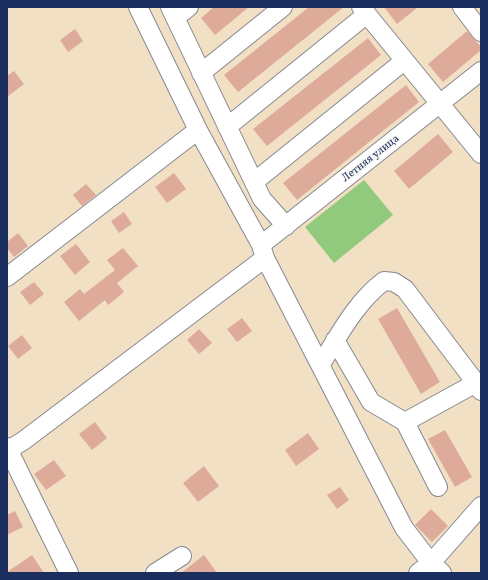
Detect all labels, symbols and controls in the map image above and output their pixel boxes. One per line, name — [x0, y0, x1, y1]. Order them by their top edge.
street label: Летняя улица — [340, 133, 402, 185]

